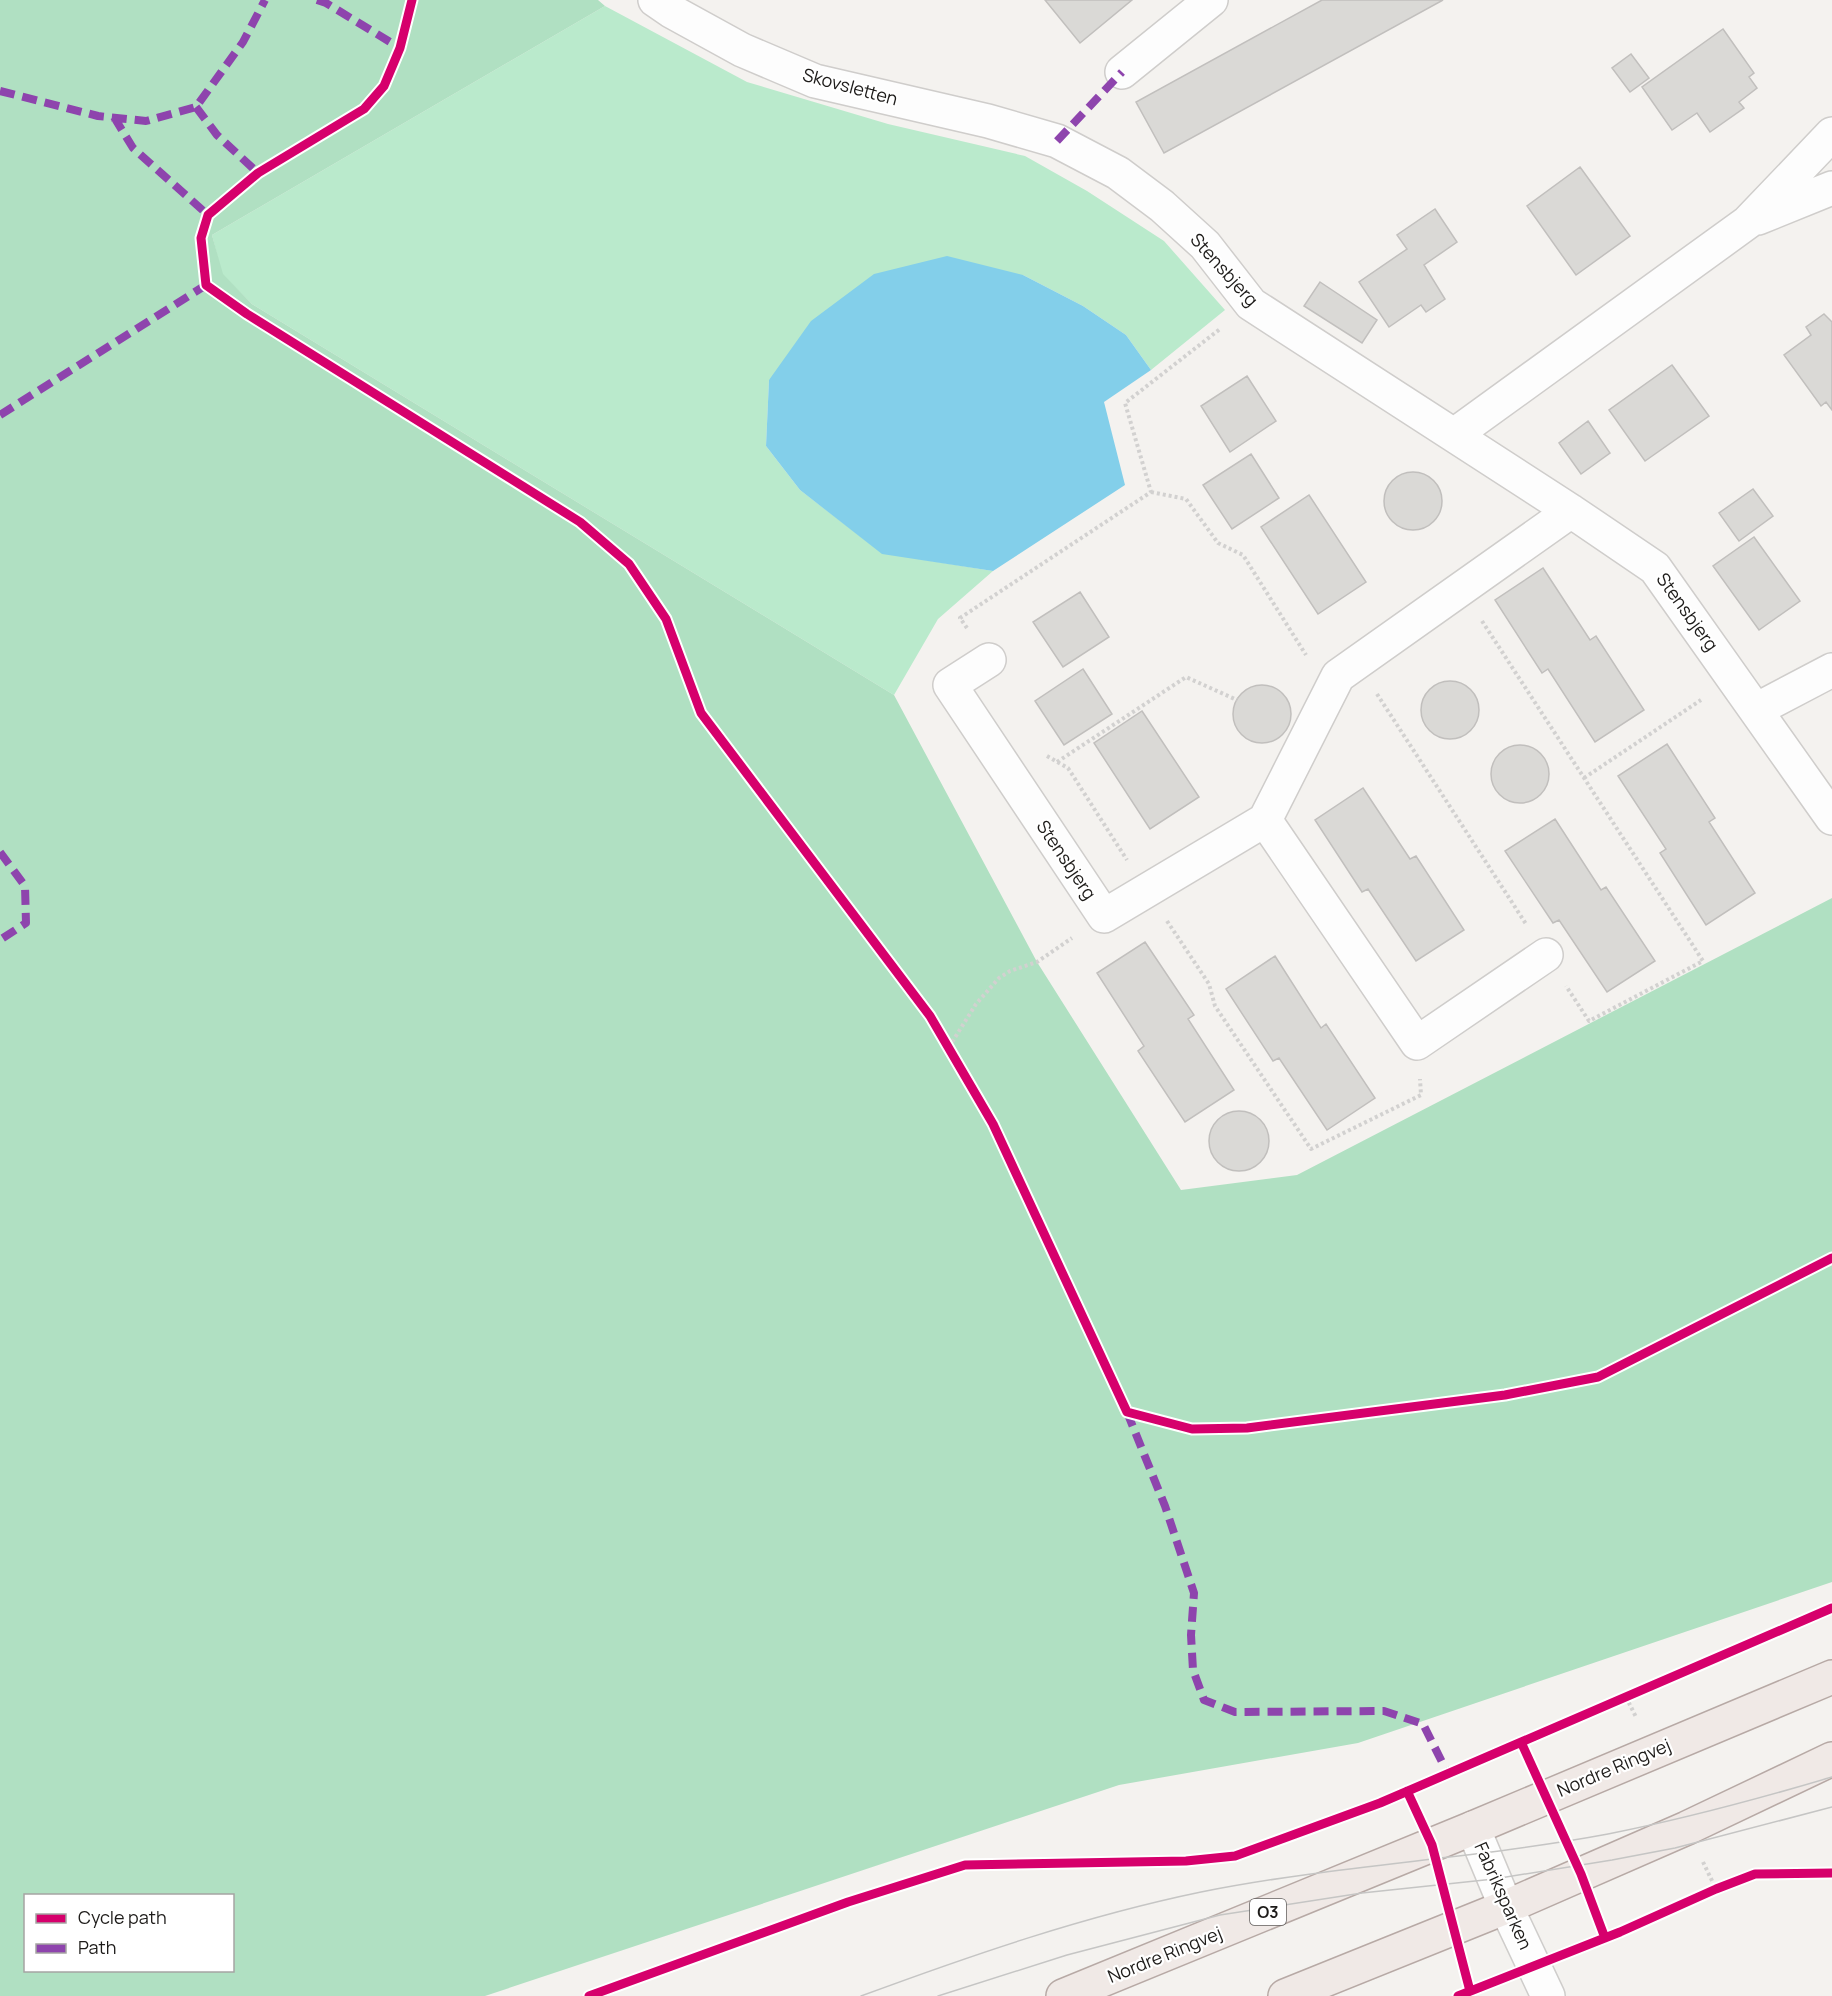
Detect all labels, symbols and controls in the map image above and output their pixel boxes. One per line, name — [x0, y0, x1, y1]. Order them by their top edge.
street label: Skovsletten — [800, 62, 900, 110]
street label: Stensbjerg — [1185, 228, 1264, 311]
street label: Stensbjerg — [1651, 568, 1724, 655]
street label: Stensbjerg — [1031, 815, 1102, 904]
street label: Nordre Ringvej — [1553, 1732, 1674, 1802]
street label: Fabriksparken — [1470, 1838, 1538, 1953]
legend — [24, 1894, 234, 1972]
road number: O3 — [1250, 1899, 1286, 1925]
text: Cycle path — [78, 1905, 167, 1929]
street label: Nordre Ringvej — [1104, 1920, 1225, 1988]
text: Path — [78, 1935, 116, 1959]

